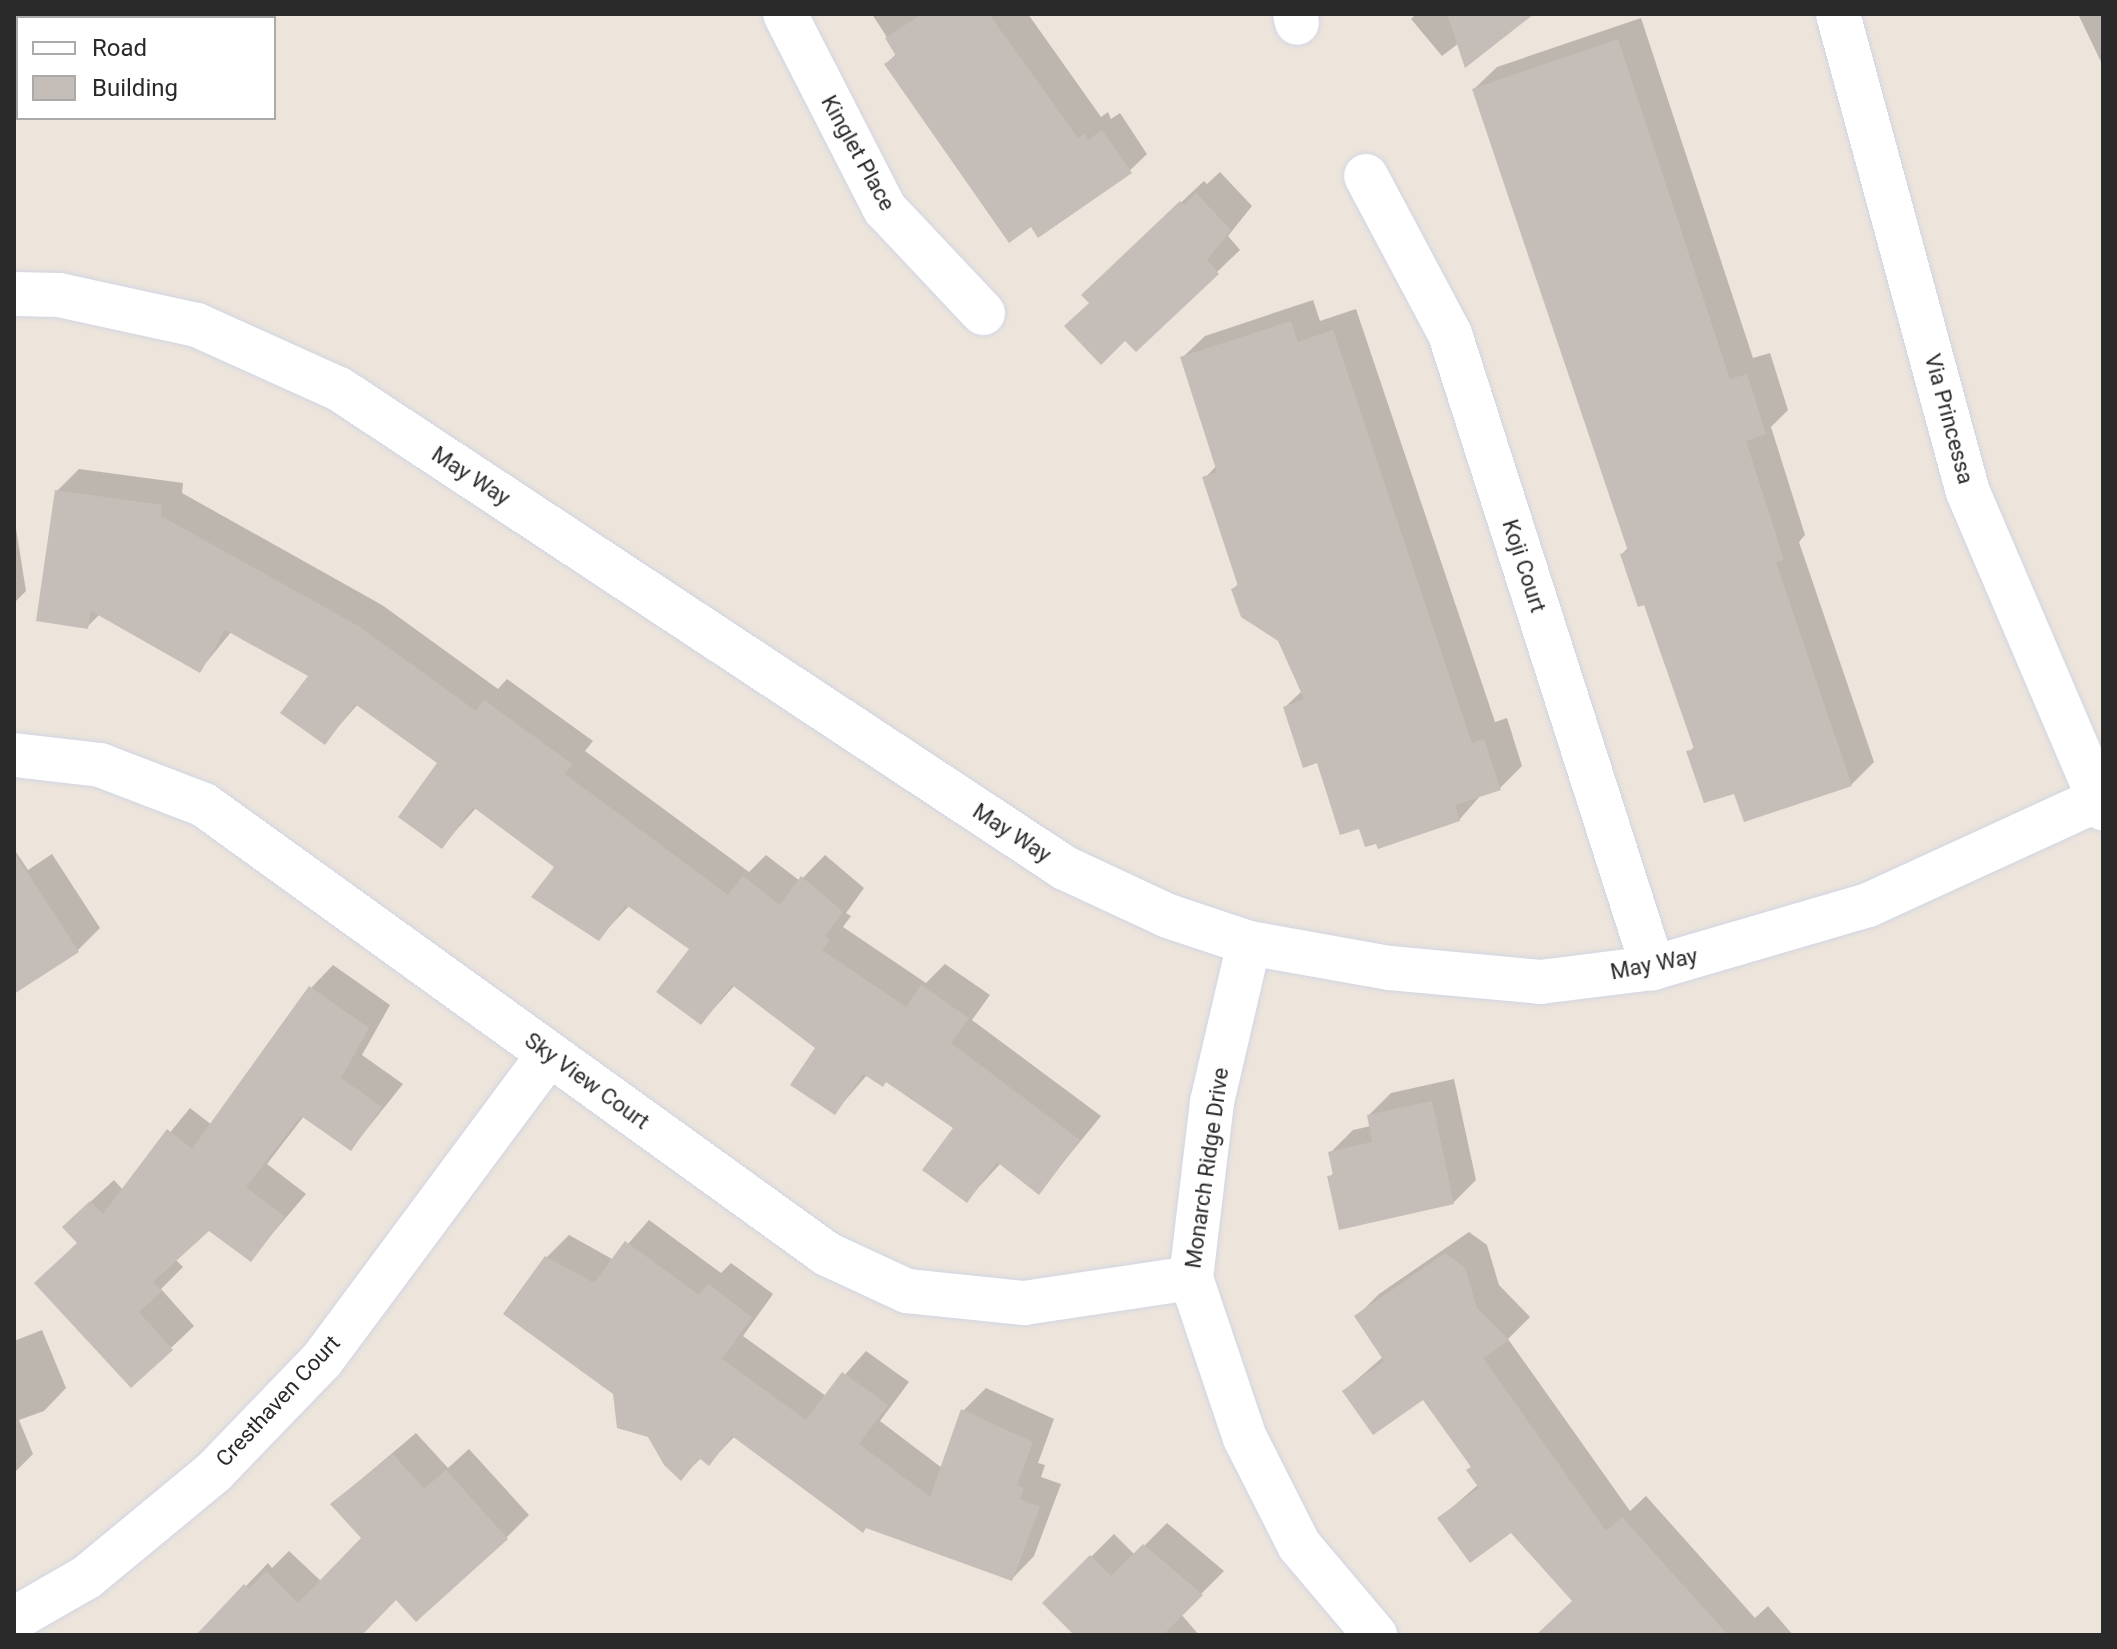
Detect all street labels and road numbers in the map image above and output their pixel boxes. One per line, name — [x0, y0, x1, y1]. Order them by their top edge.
street label: Kinglet Place — [815, 91, 901, 215]
street label: Via Princessa — [1919, 351, 1979, 487]
street label: May Way — [427, 441, 515, 511]
street label: Koji Court — [1497, 516, 1551, 616]
street label: May Way — [968, 798, 1056, 868]
street label: May Way — [1608, 943, 1700, 985]
street label: Sky View Court — [520, 1027, 654, 1135]
street label: Monarch Ridge Drive — [1180, 1066, 1234, 1270]
street label: Cresthaven Court — [210, 1330, 346, 1472]

